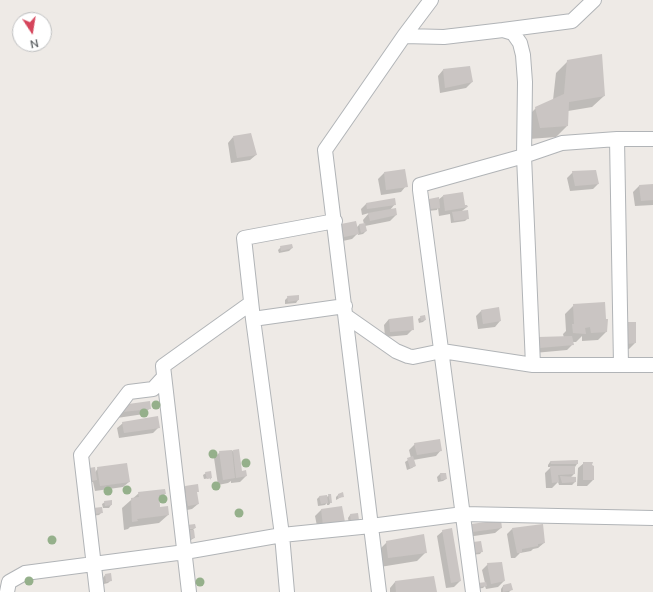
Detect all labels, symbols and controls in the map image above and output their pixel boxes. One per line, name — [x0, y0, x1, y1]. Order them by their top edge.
north arrow — [12, 12, 52, 52]
text: N — [29, 35, 40, 51]

